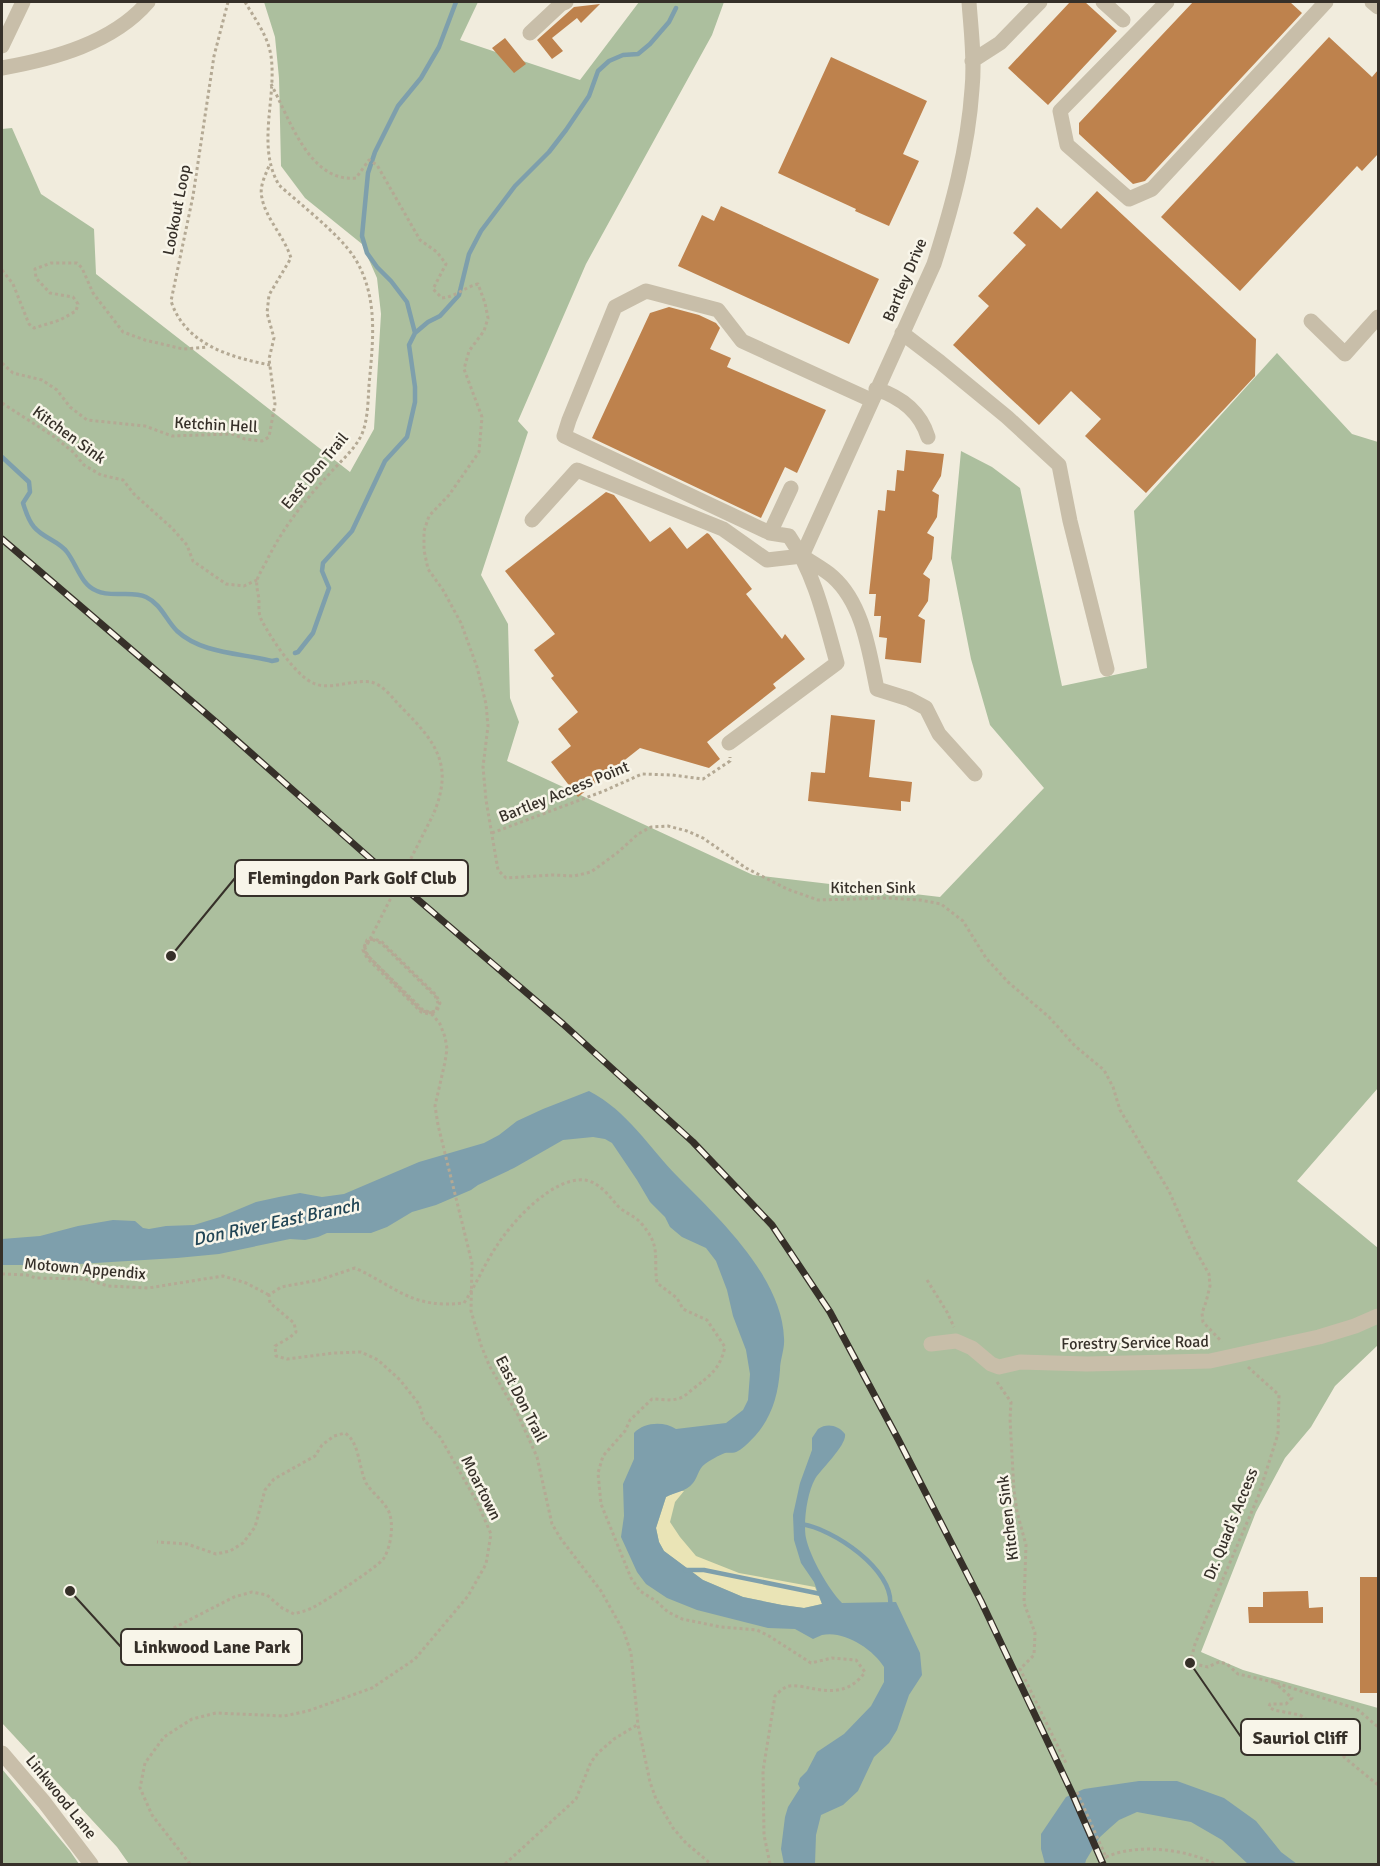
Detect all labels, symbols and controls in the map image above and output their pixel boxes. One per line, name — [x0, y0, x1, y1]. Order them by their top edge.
street label: Lookout Loop — [158, 163, 196, 257]
street label: Bartley Drive — [878, 235, 932, 325]
street label: Kitchen Sink — [28, 402, 110, 468]
street label: Ketchin Hell — [174, 413, 259, 437]
street label: East Don Trail — [277, 428, 353, 513]
street label: Bartley Access Point — [496, 757, 632, 827]
callout: Flemingdon Park Golf Club — [235, 860, 468, 896]
text: Flemingdon Park Golf Club — [247, 867, 457, 889]
street label: Kitchen Sink — [830, 878, 916, 898]
water label: Don River East Branch — [191, 1193, 362, 1250]
street label: Motown Appendix — [23, 1254, 147, 1284]
street label: Forestry Service Road — [1061, 1332, 1209, 1354]
street label: East Don Trail — [491, 1353, 551, 1446]
street label: Moartown — [456, 1453, 506, 1523]
street label: Dr. Quad's Access — [1199, 1465, 1263, 1583]
street label: Kitchen Sink — [993, 1474, 1023, 1562]
callout: Linkwood Lane Park — [121, 1629, 302, 1665]
text: Linkwood Lane Park — [133, 1636, 291, 1658]
callout: Sauriol Cliff — [1241, 1719, 1360, 1755]
text: Sauriol Cliff — [1253, 1727, 1348, 1749]
street label: Linkwood Lane — [21, 1751, 101, 1843]

